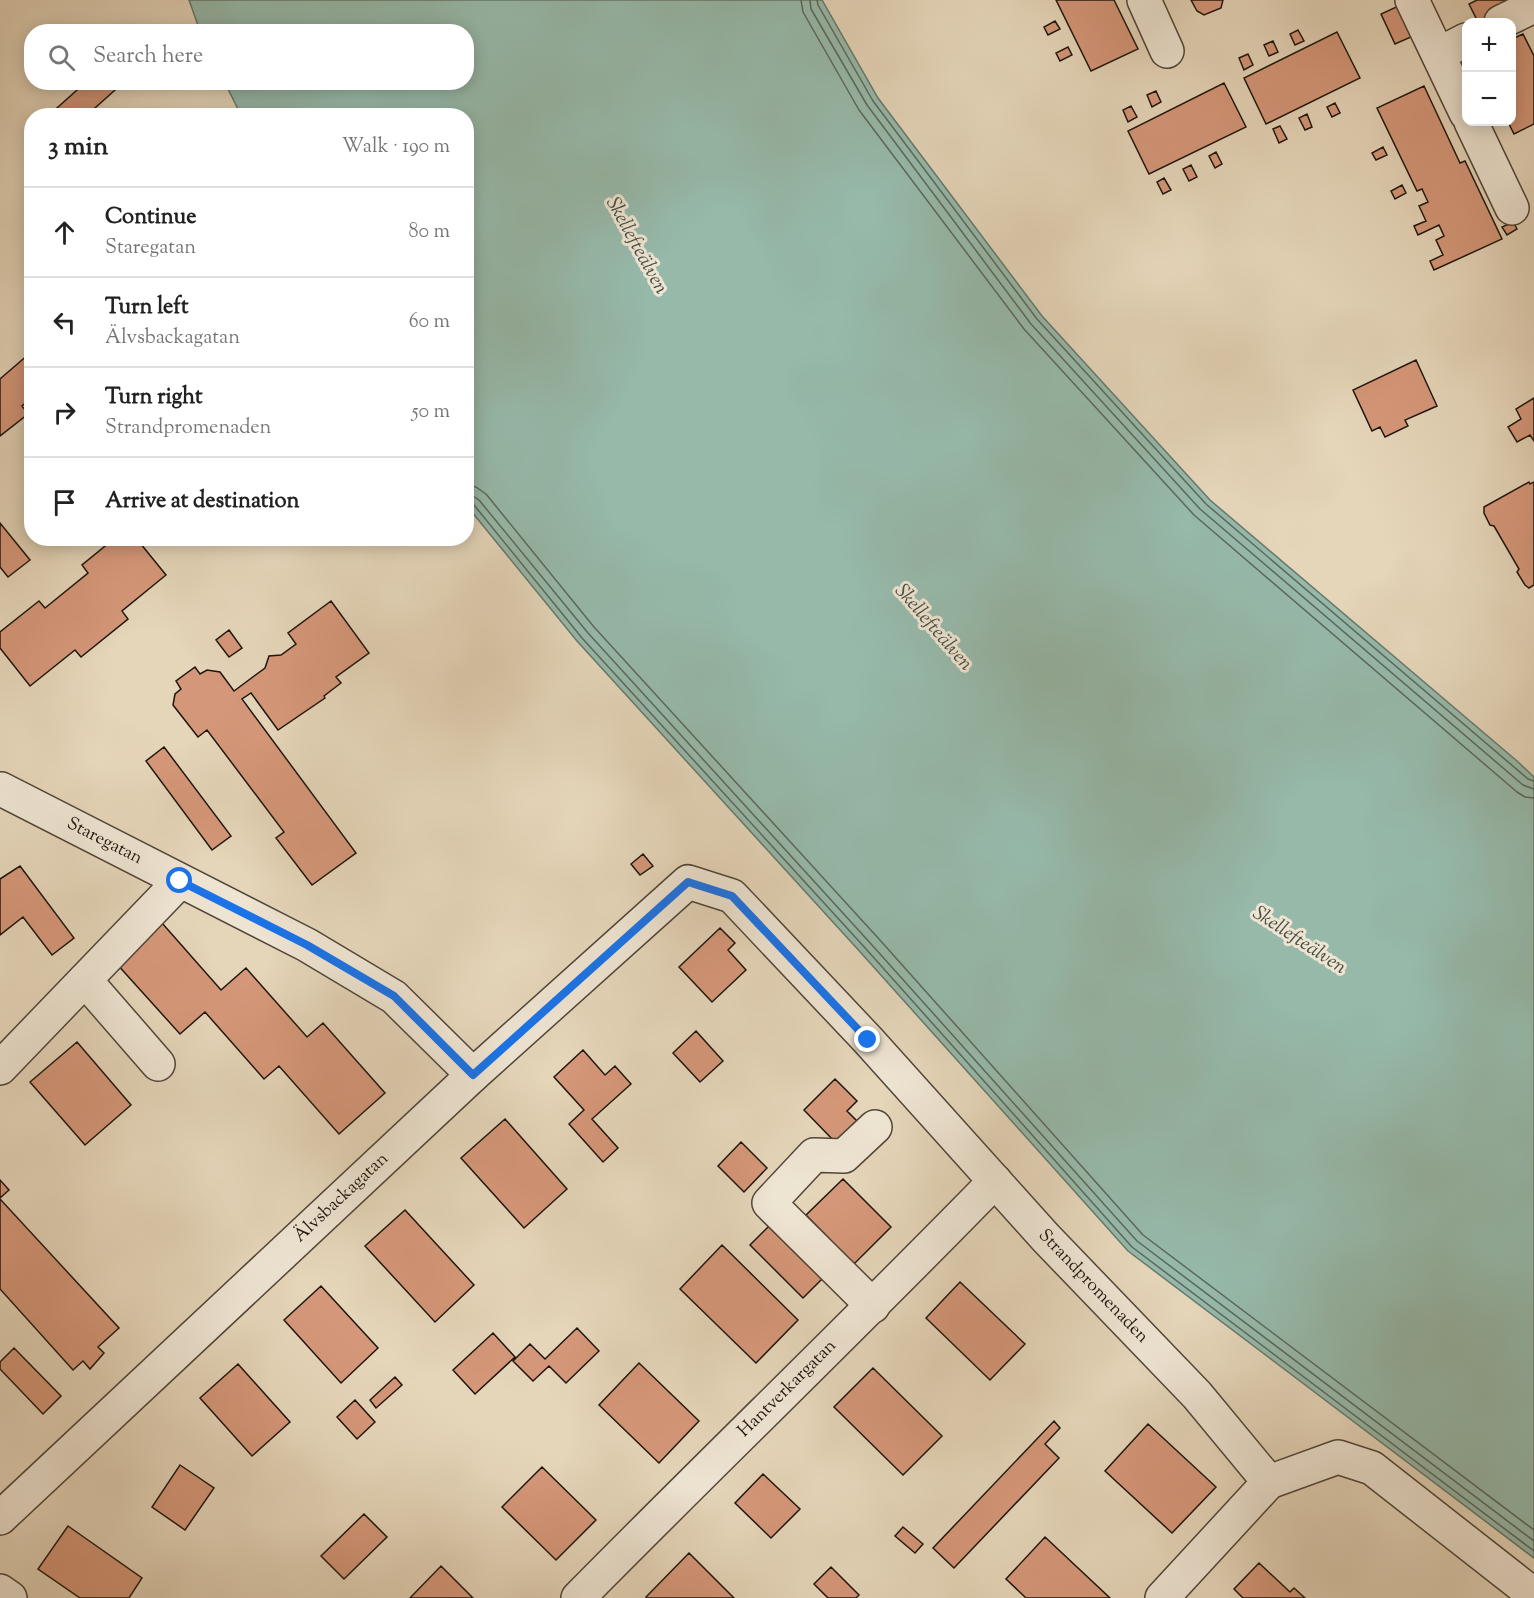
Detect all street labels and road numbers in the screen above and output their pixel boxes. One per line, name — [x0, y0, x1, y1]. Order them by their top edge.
street label: Staregatan — [62, 811, 147, 872]
street label: Älvsbackagatan — [288, 1147, 395, 1249]
street label: Strandpromenaden — [1031, 1224, 1154, 1350]
street label: Hantverkargatan — [732, 1334, 843, 1444]

